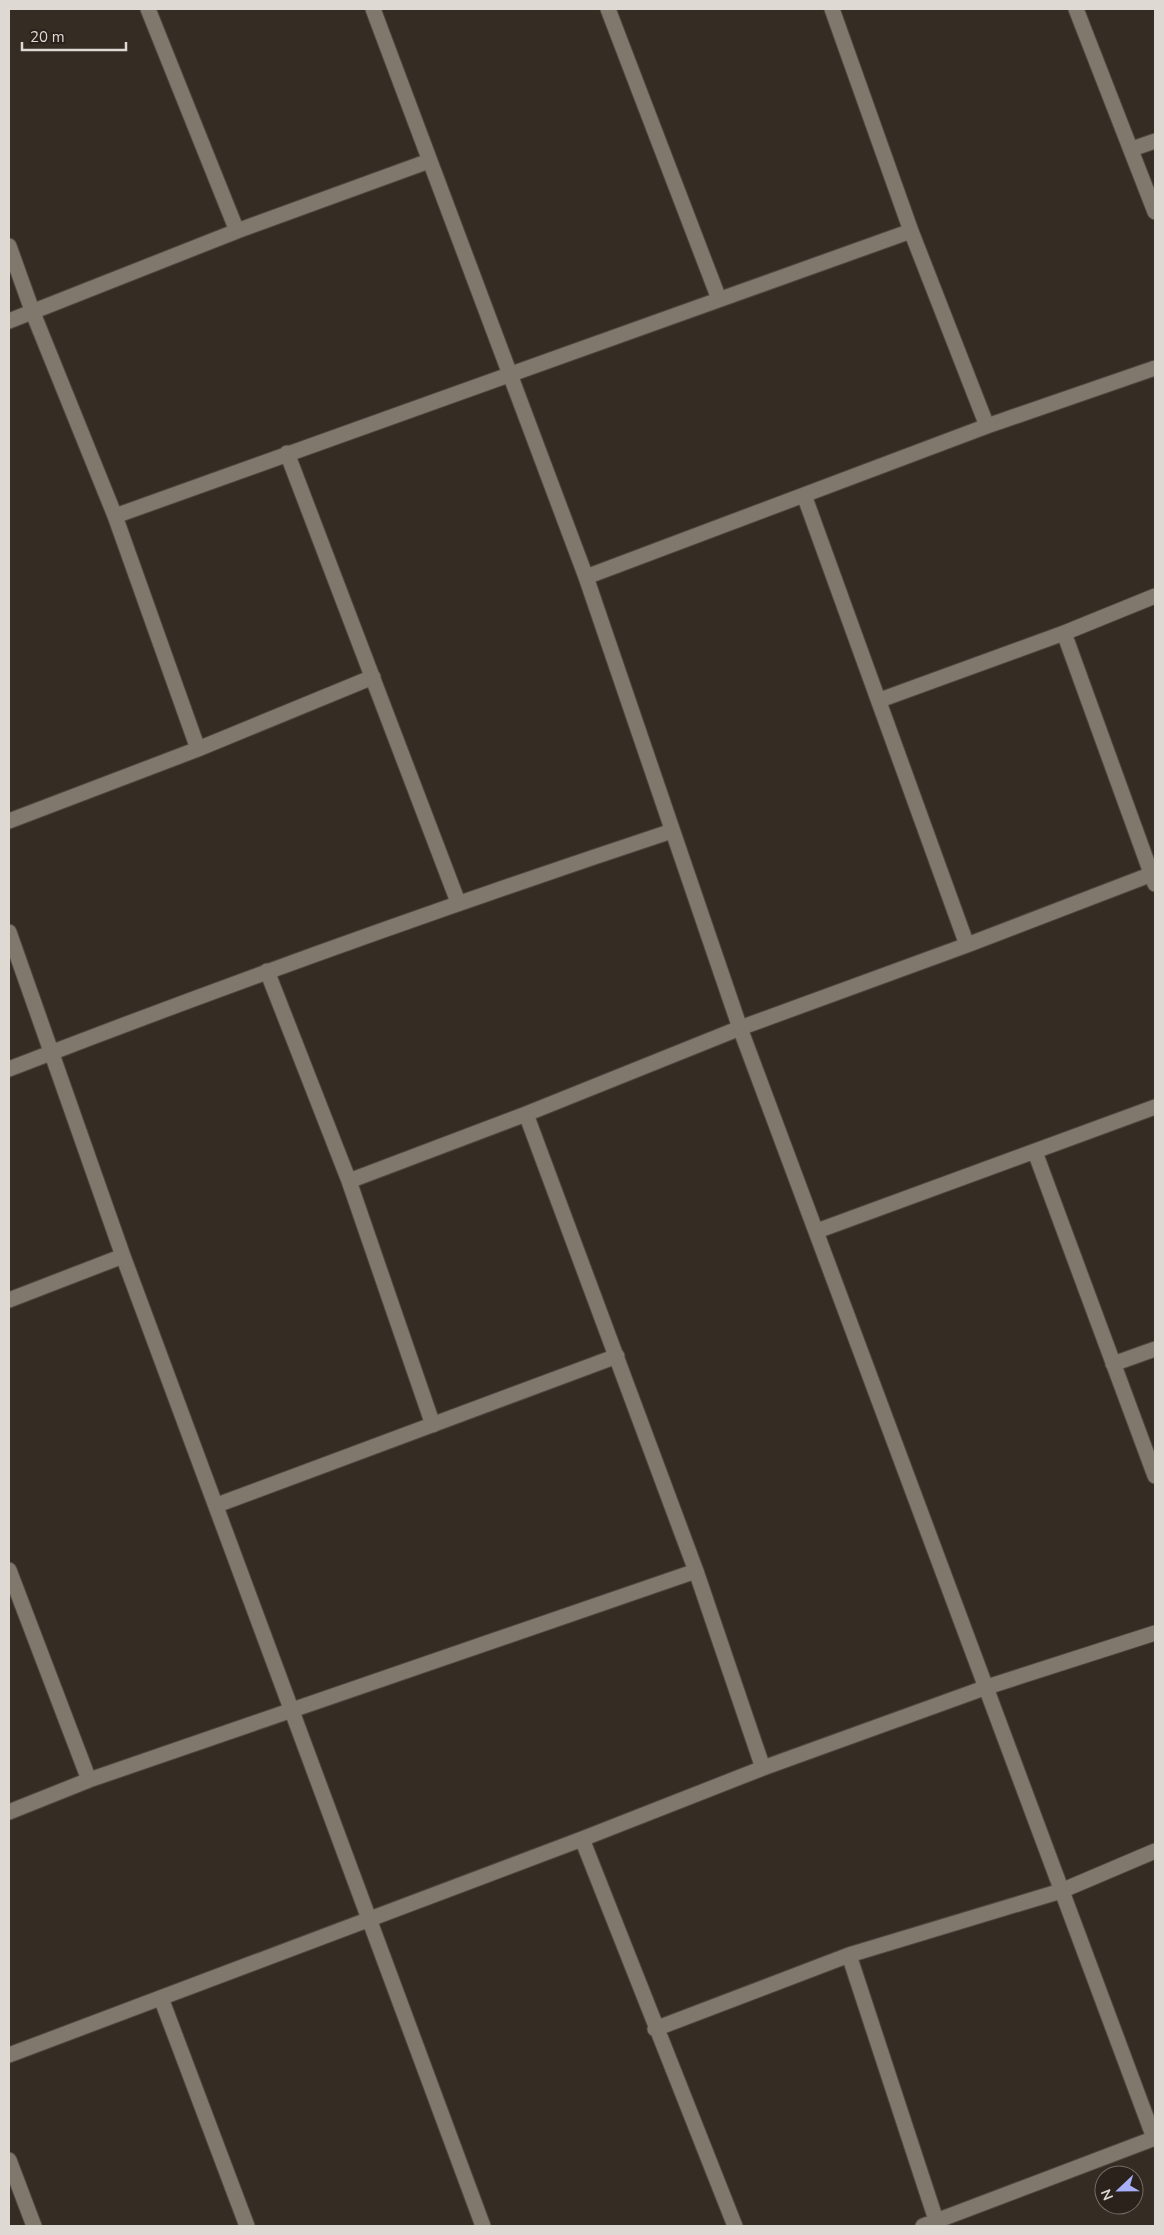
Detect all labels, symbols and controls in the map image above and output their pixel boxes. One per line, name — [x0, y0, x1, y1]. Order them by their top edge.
scale bar — [22, 20, 126, 52]
text: 20 m — [30, 27, 65, 47]
north arrow — [1094, 2165, 1144, 2215]
text: N — [1097, 2186, 1118, 2203]

